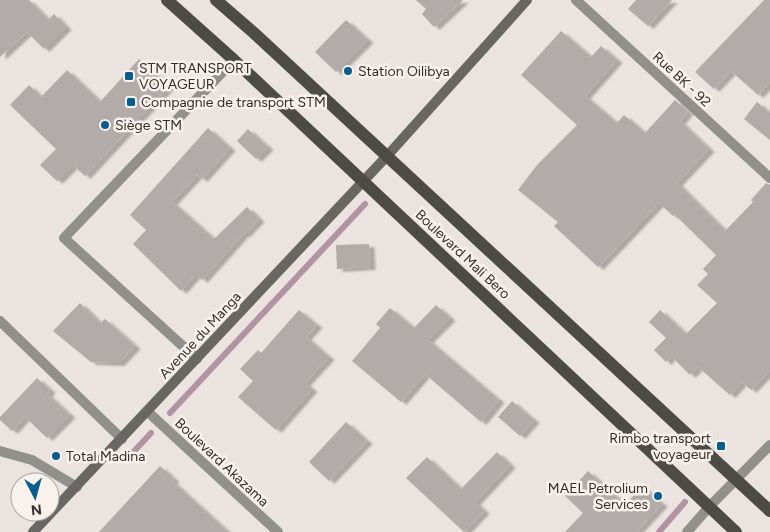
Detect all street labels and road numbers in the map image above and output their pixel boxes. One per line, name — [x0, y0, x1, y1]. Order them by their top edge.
street label: Rue BK - 92 — [649, 48, 714, 111]
street label: Boulevard Mali Bero — [412, 206, 514, 303]
street label: Avenue du Manga — [156, 288, 245, 382]
street label: Boulevard Akazama — [171, 415, 272, 510]

